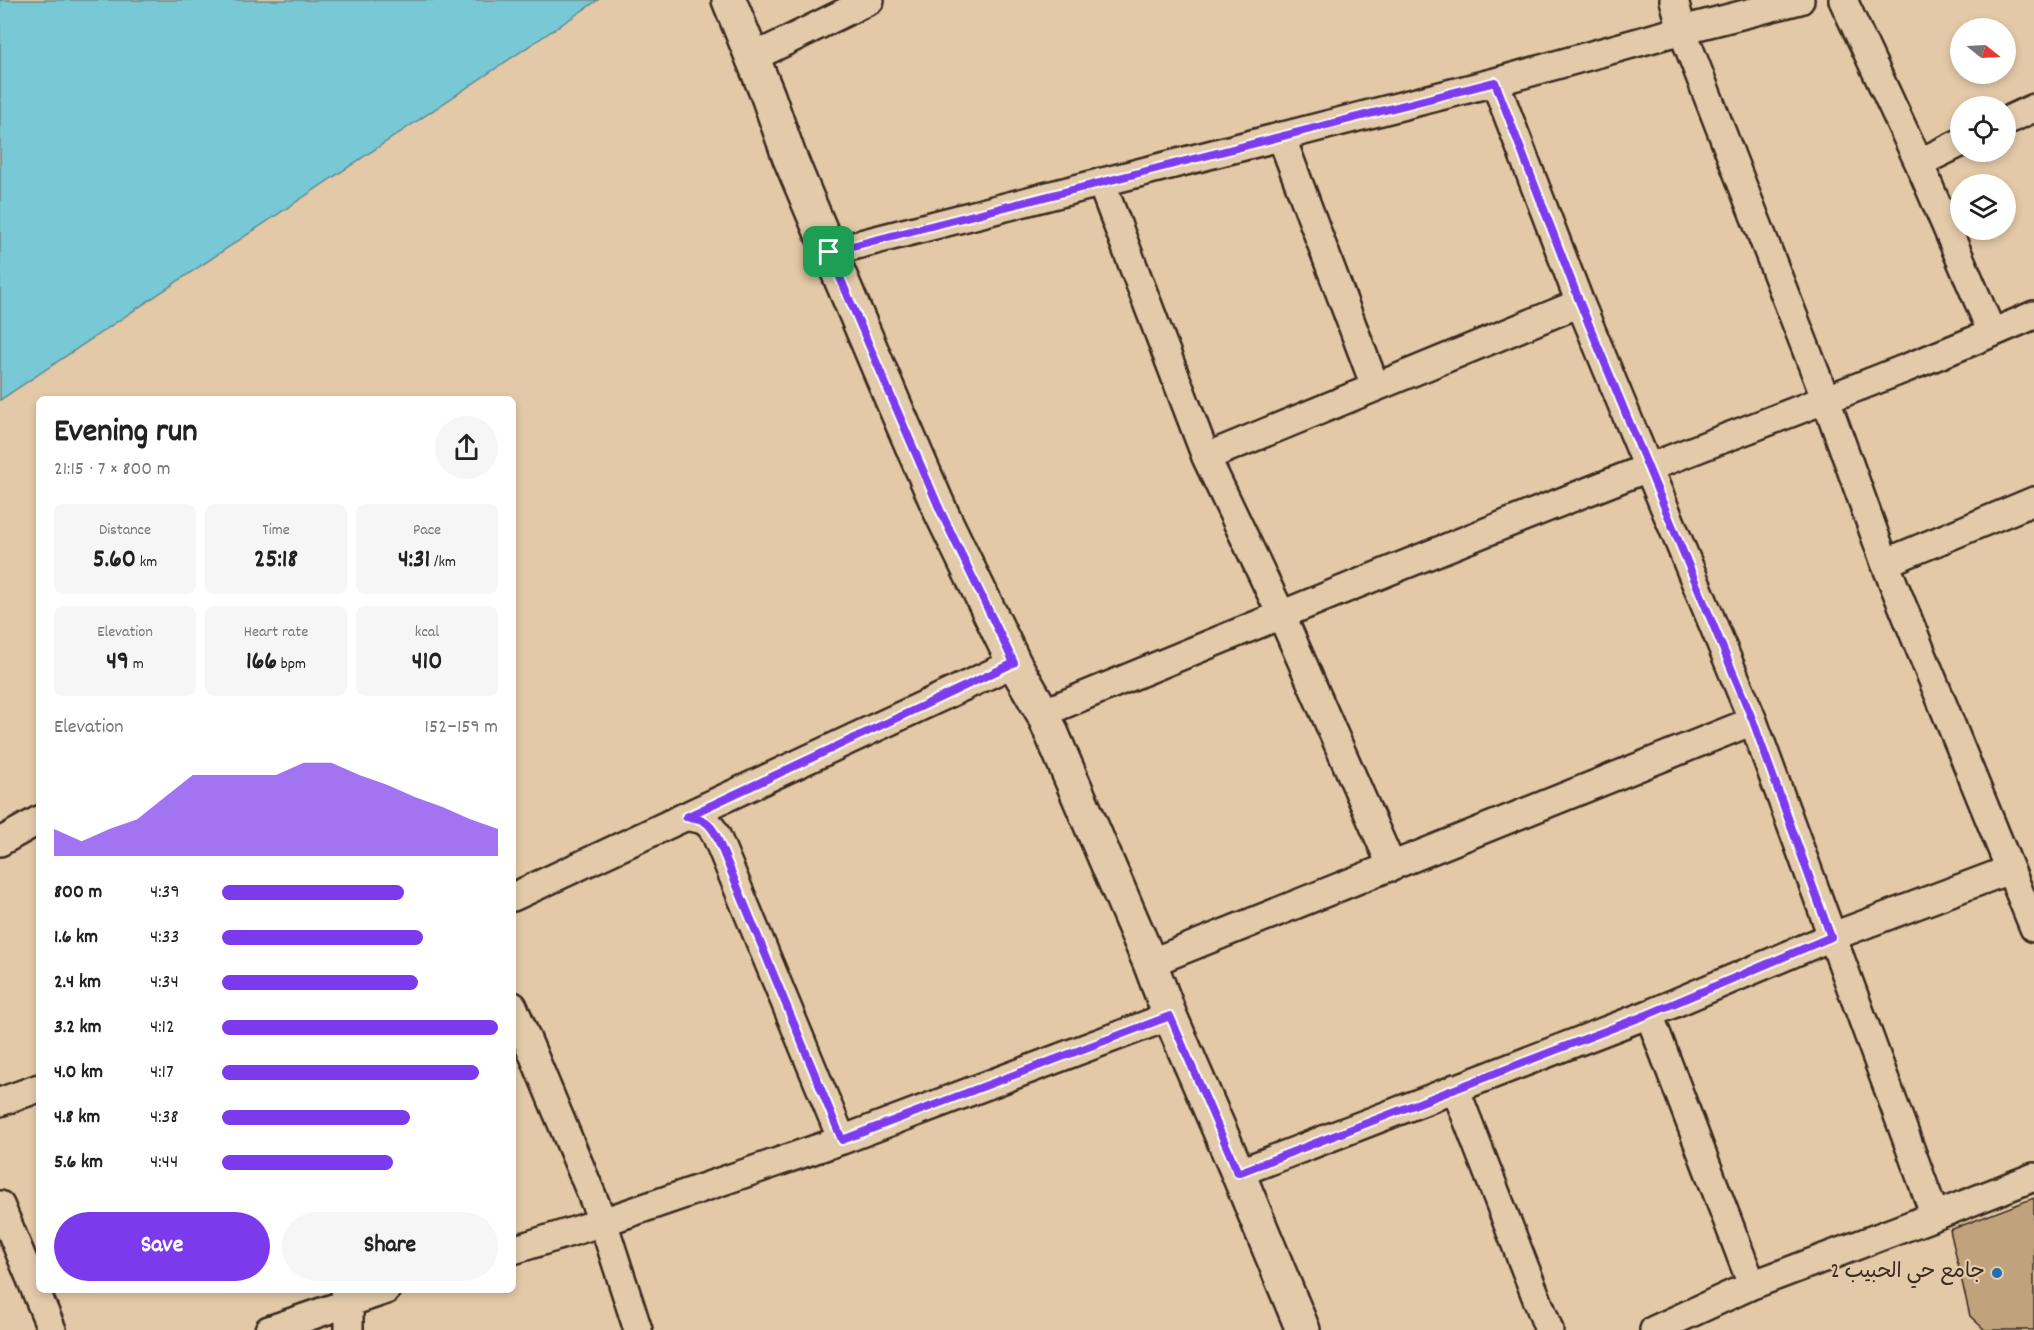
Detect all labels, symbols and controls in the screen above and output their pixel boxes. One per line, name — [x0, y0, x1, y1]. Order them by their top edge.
north arrow — [1950, 18, 2016, 84]
map controls — [1950, 18, 2016, 240]
button: locate — [1950, 96, 2016, 162]
button: layers — [1950, 174, 2016, 240]
pin — [803, 226, 854, 277]
icon: arrive — [812, 235, 845, 268]
text: Evening run — [54, 410, 198, 457]
button: share — [435, 416, 498, 479]
text: 21:15 · 7 × 800 m — [54, 456, 171, 484]
text: Distance — [99, 519, 151, 542]
text: Time — [262, 519, 290, 542]
text: Pace — [413, 519, 441, 542]
text: 5.60 — [93, 542, 136, 579]
text: 25:18 — [254, 542, 298, 579]
text: 4:31 — [398, 542, 430, 579]
text: km — [136, 551, 157, 574]
text: /km — [430, 551, 456, 574]
text: Elevation — [97, 621, 153, 644]
text: Heart rate — [244, 621, 308, 644]
text: kcal — [415, 621, 439, 644]
text: 49 — [106, 644, 129, 681]
text: 166 — [246, 644, 277, 681]
text: 410 — [412, 644, 442, 681]
text: m — [129, 653, 144, 676]
text: bpm — [277, 653, 306, 676]
text: Elevation — [54, 714, 124, 742]
text: 152–159 m — [425, 714, 498, 742]
text: 800 m — [54, 879, 102, 907]
text: 4:39 — [150, 879, 180, 907]
text: 1.6 km — [54, 924, 98, 952]
text: 4:33 — [150, 924, 179, 952]
text: 2.4 km — [54, 969, 101, 997]
text: 4:34 — [150, 969, 179, 997]
text: 3.2 km — [54, 1014, 101, 1042]
text: 4:12 — [150, 1014, 175, 1042]
text: 4.0 km — [54, 1059, 103, 1087]
text: 4:17 — [150, 1059, 174, 1087]
text: 4.8 km — [54, 1104, 100, 1132]
text: 4:38 — [150, 1104, 179, 1132]
text: 5.6 km — [54, 1149, 103, 1177]
text: 4:44 — [150, 1149, 178, 1177]
button: Save — [54, 1212, 270, 1281]
button: Share — [282, 1212, 498, 1281]
place label: جامع حي الحبيب 2 — [1831, 1258, 1985, 1289]
marker: جامع حي الحبيب 2 — [1990, 1266, 2004, 1280]

